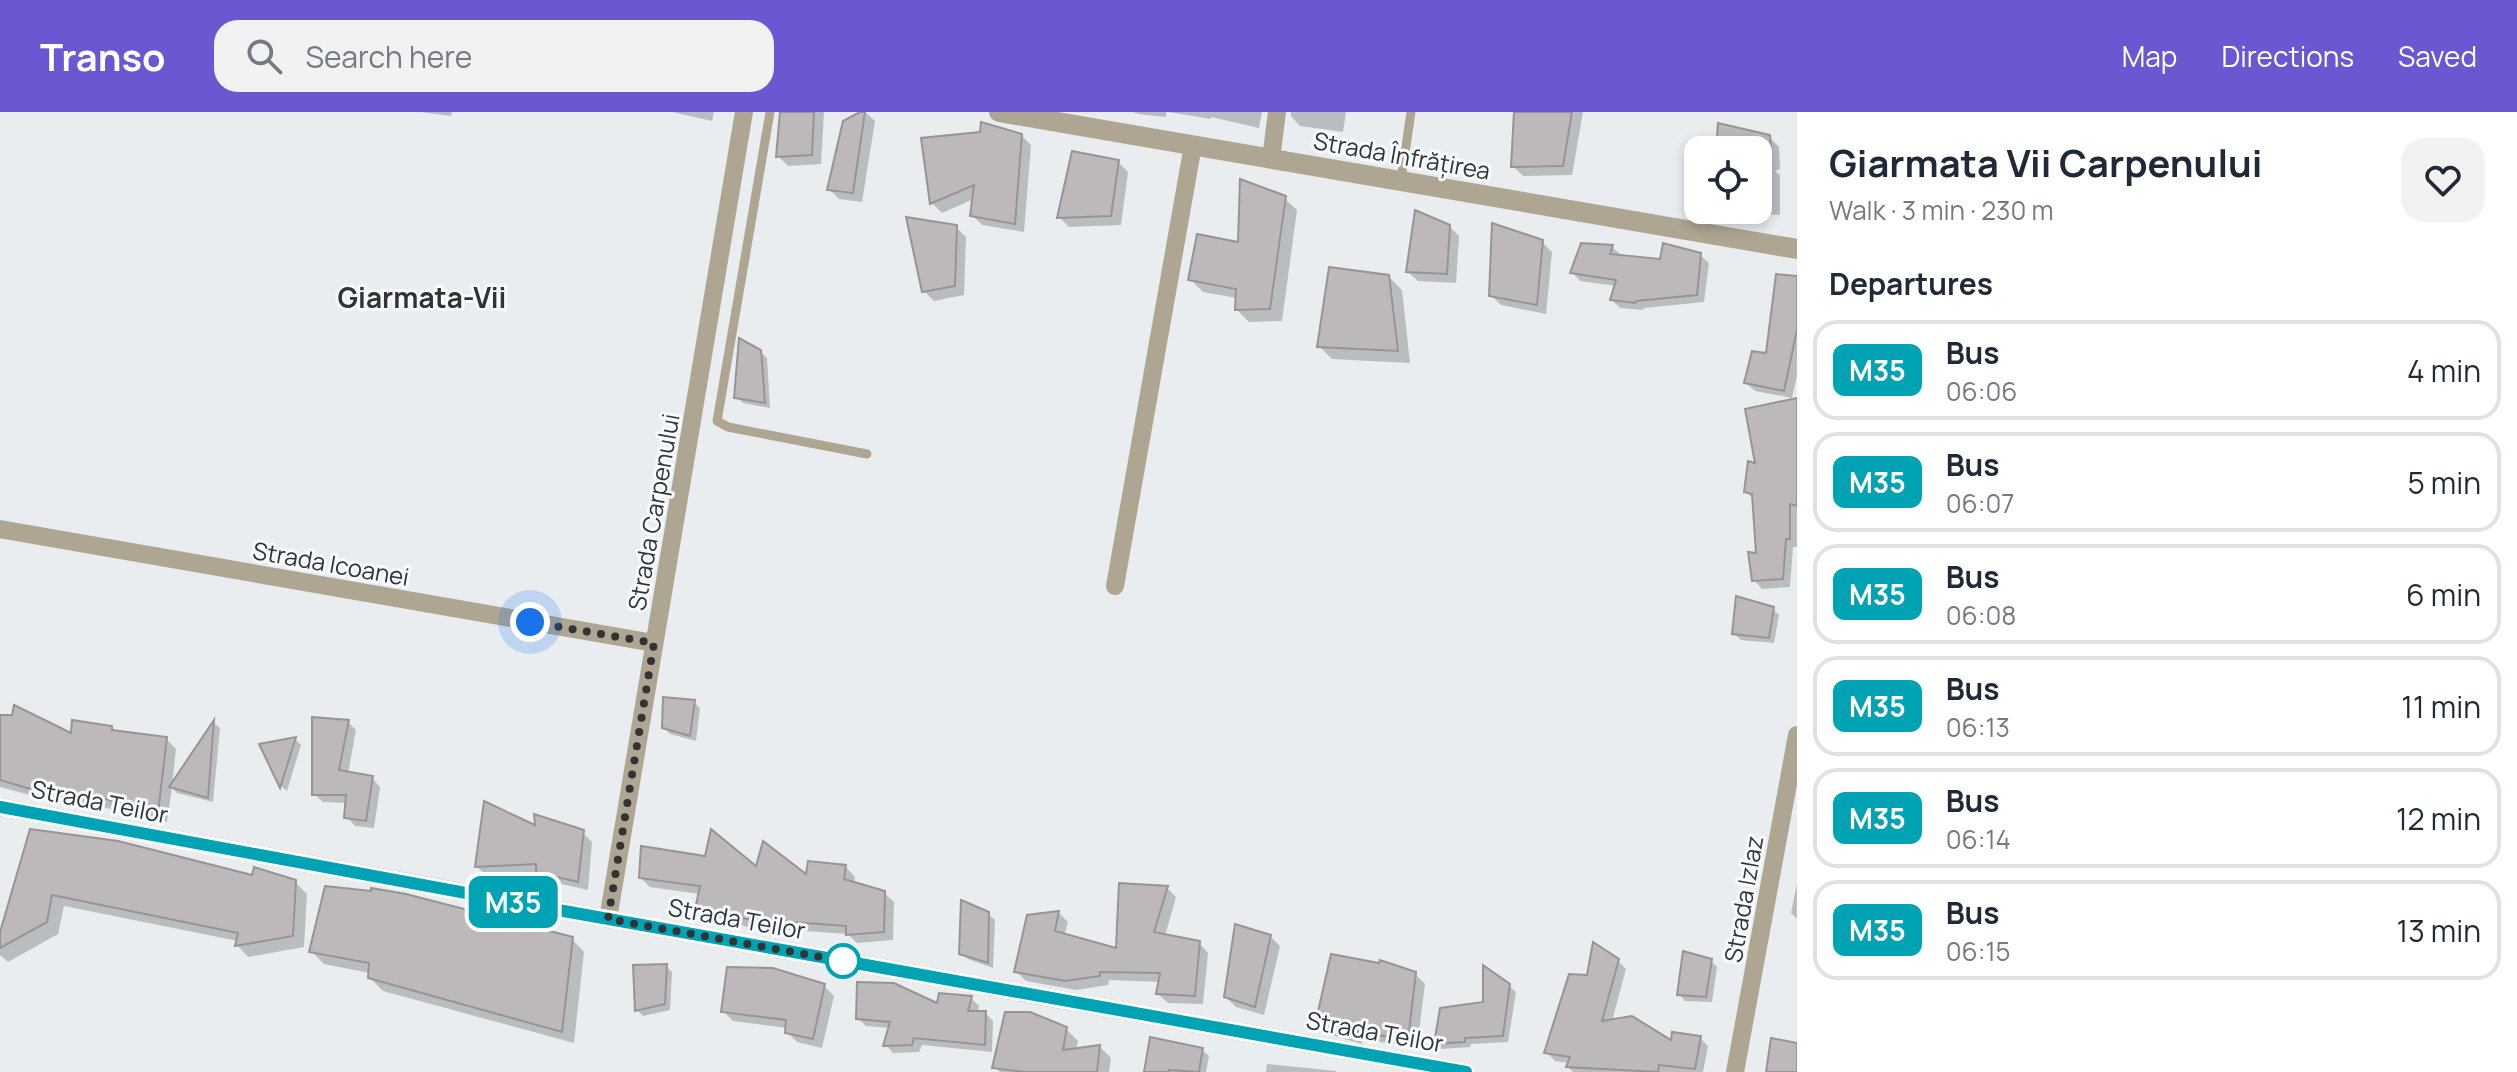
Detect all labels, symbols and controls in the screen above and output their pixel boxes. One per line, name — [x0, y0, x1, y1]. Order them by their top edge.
search box — [214, 20, 774, 92]
text: Transo — [40, 30, 166, 82]
icon: search — [242, 34, 286, 78]
text: Search here — [306, 36, 472, 77]
text: Map — [2122, 37, 2177, 75]
text: Directions — [2221, 37, 2354, 75]
text: Saved — [2398, 37, 2477, 75]
street label: Strada Înfrățirea — [1311, 123, 1493, 187]
map controls — [1684, 136, 1772, 224]
button: locate — [1684, 136, 1772, 224]
text: Giarmata Vii Carpenului — [1829, 136, 2262, 188]
button: heart — [2401, 138, 2485, 222]
text: Walk · 3 min · 230 m — [1829, 192, 2054, 228]
text: Departures — [1829, 263, 1993, 304]
district label: Giarmata-Vii — [338, 278, 506, 316]
text: Bus — [1946, 332, 2000, 373]
text: 4 min — [2407, 350, 2481, 391]
text: M35 — [1849, 351, 1906, 389]
text: 06:06 — [1946, 373, 2017, 409]
street label: Strada Carpenului — [619, 411, 687, 613]
text: Bus — [1946, 444, 2000, 485]
text: 5 min — [2407, 462, 2481, 503]
text: M35 — [1849, 463, 1906, 501]
text: 06:07 — [1946, 485, 2014, 521]
street label: Strada Icoanei — [250, 533, 412, 593]
text: Bus — [1946, 556, 2000, 597]
text: 6 min — [2406, 574, 2481, 615]
text: M35 — [1849, 575, 1906, 613]
text: 06:08 — [1946, 597, 2016, 633]
your location — [510, 602, 550, 642]
text: Bus — [1946, 668, 2000, 709]
text: 11 min — [2401, 686, 2481, 727]
text: M35 — [1849, 687, 1906, 725]
text: 06:13 — [1946, 709, 2010, 745]
street label: Strada Teilor — [29, 772, 172, 830]
text: Bus — [1946, 780, 2000, 821]
text: 12 min — [2396, 798, 2481, 839]
text: M35 — [1849, 799, 1906, 837]
text: 06:14 — [1946, 821, 2011, 857]
street label: Strada Izlaz — [1716, 833, 1770, 965]
line badge: M35 — [467, 876, 559, 928]
text: M35 — [485, 883, 541, 921]
street label: Strada Teilor — [666, 890, 809, 946]
text: Bus — [1946, 892, 2000, 933]
text: 13 min — [2396, 910, 2481, 951]
text: M35 — [1849, 911, 1906, 949]
text: 06:15 — [1946, 933, 2011, 969]
unlabelled marker — [826, 944, 860, 978]
street label: Strada Teilor — [1304, 1003, 1447, 1059]

